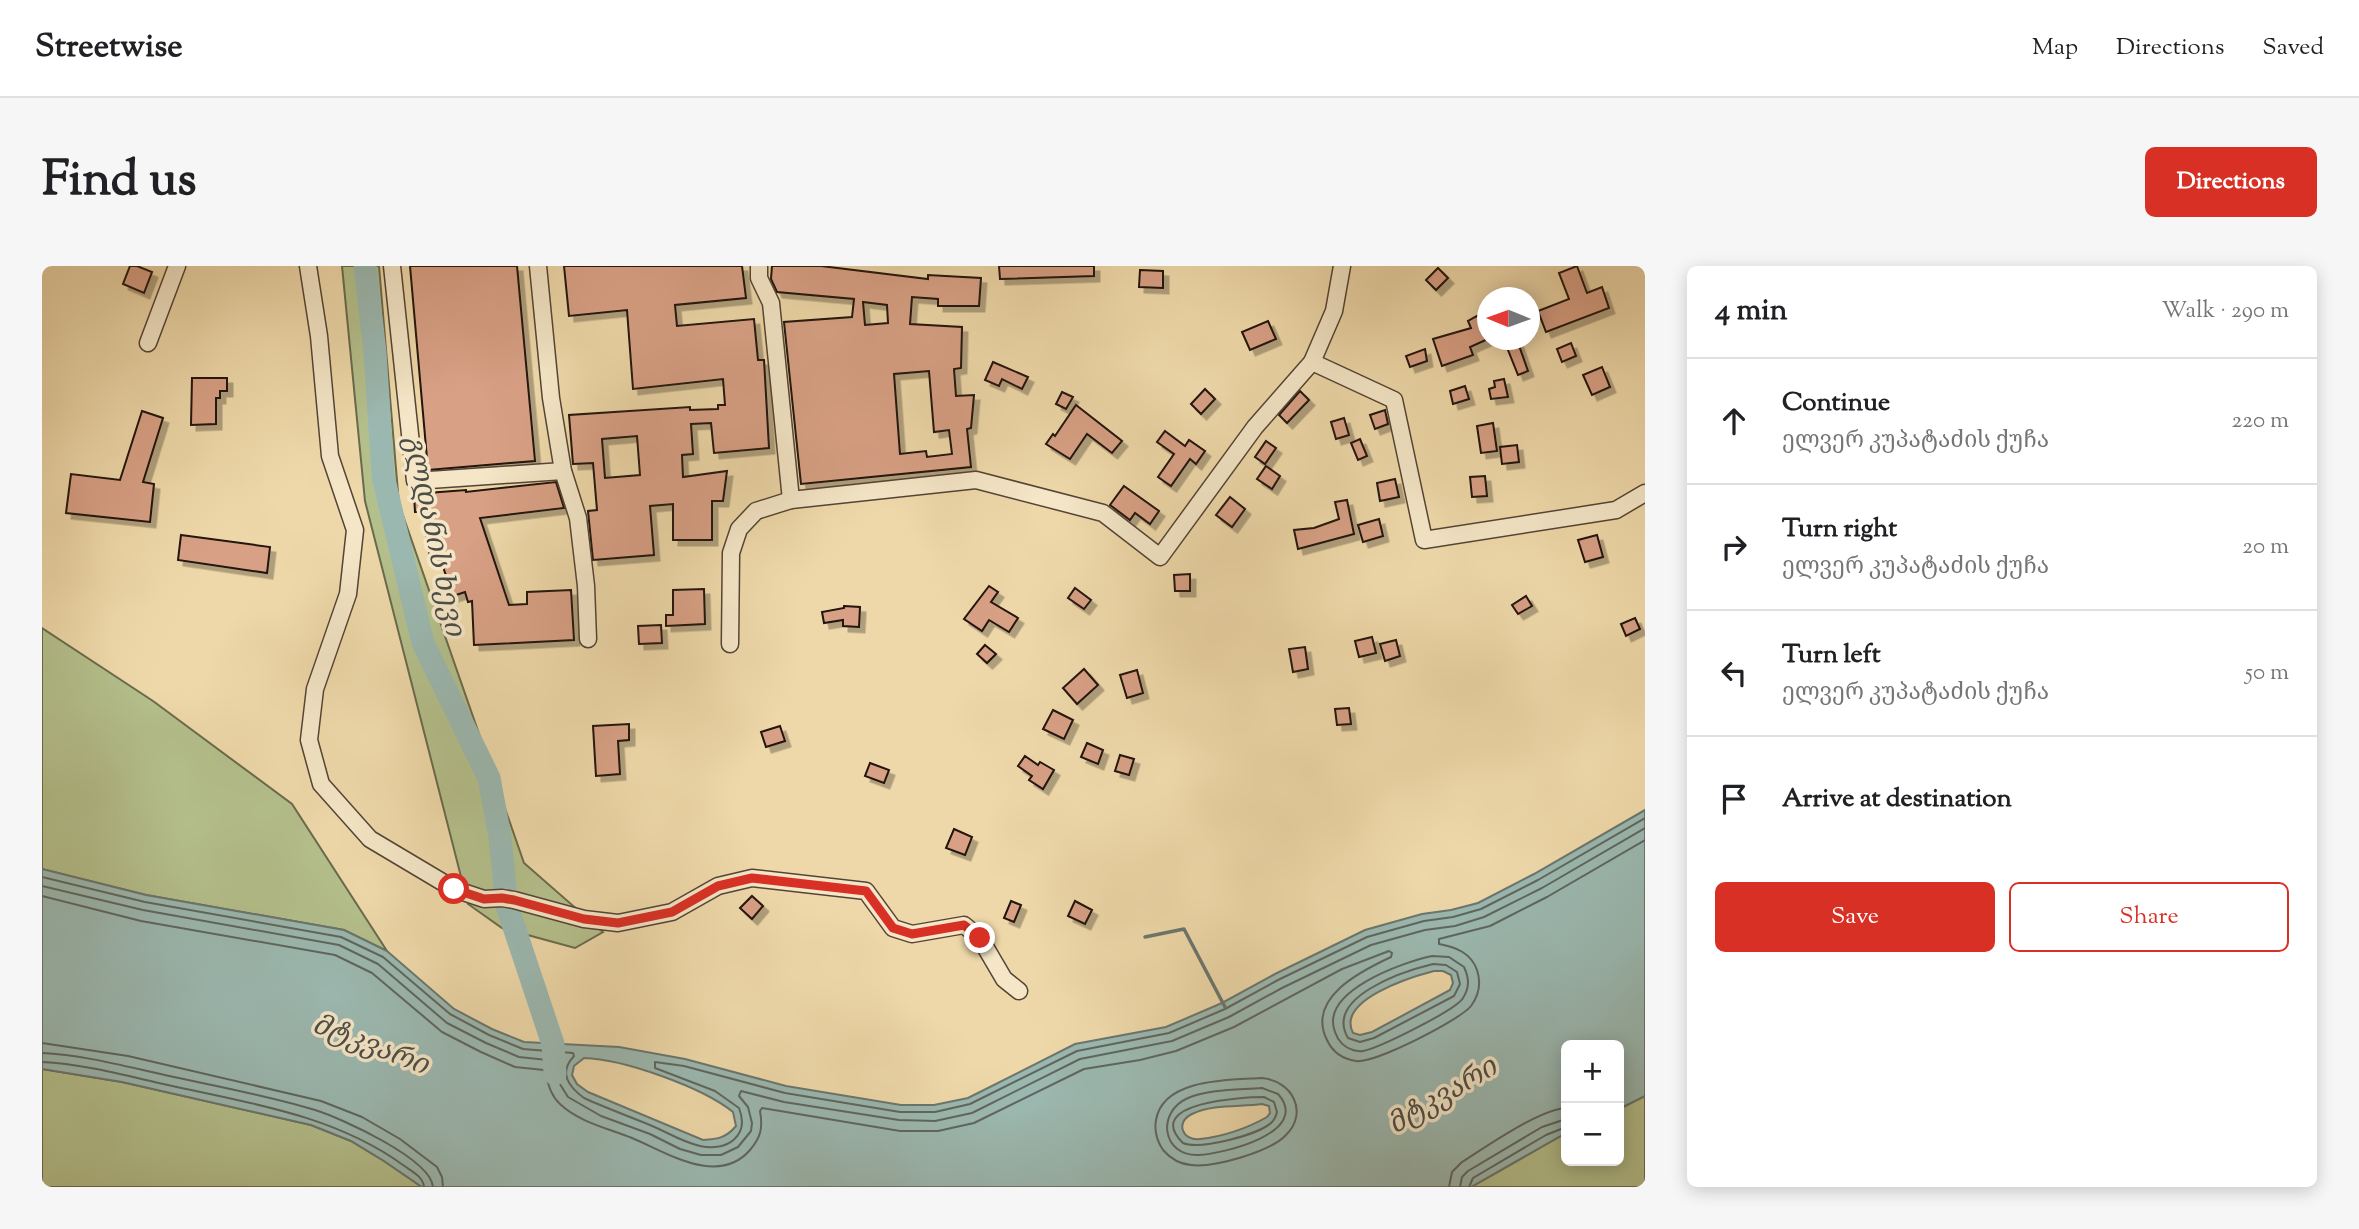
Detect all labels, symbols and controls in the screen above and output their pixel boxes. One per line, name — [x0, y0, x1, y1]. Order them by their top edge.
text: Streetwise — [35, 24, 183, 72]
text: Map — [2032, 31, 2078, 65]
text: Directions — [2116, 31, 2224, 65]
text: Saved — [2262, 31, 2324, 65]
text: Find us — [42, 147, 196, 217]
button: Directions — [2145, 147, 2317, 217]
north arrow — [1477, 287, 1540, 350]
text: 4 min — [1715, 290, 1788, 333]
text: Walk · 290 m — [2161, 295, 2289, 328]
text: Continue — [1782, 385, 1890, 422]
icon: ahead — [1715, 402, 1753, 440]
text: 220 m — [2231, 405, 2289, 438]
text: ელვერ კუპატაძის ქუჩა — [1782, 425, 2049, 458]
water label: გლდანის ხევი — [392, 432, 474, 642]
text: Turn right — [1782, 511, 1897, 548]
icon: right — [1715, 528, 1753, 566]
text: 20 m — [2242, 531, 2289, 564]
text: ელვერ კუპატაძის ქუჩა — [1782, 551, 2049, 584]
text: Turn left — [1782, 637, 1881, 674]
icon: left — [1715, 654, 1753, 692]
text: 50 m — [2245, 657, 2289, 690]
text: ელვერ კუპატაძის ქუჩა — [1782, 677, 2049, 710]
icon: arrive — [1715, 780, 1753, 818]
text: Arrive at destination — [1782, 781, 2012, 818]
route start — [438, 873, 469, 904]
button: Save — [1715, 882, 1995, 952]
button: Share — [2009, 882, 2289, 952]
route end — [964, 922, 995, 953]
water label: მტკვარი — [306, 1006, 436, 1087]
map controls — [1561, 1040, 1624, 1166]
button: + — [1561, 1040, 1624, 1103]
water label: მტკვარი — [1381, 1048, 1507, 1145]
button: − — [1561, 1103, 1624, 1166]

